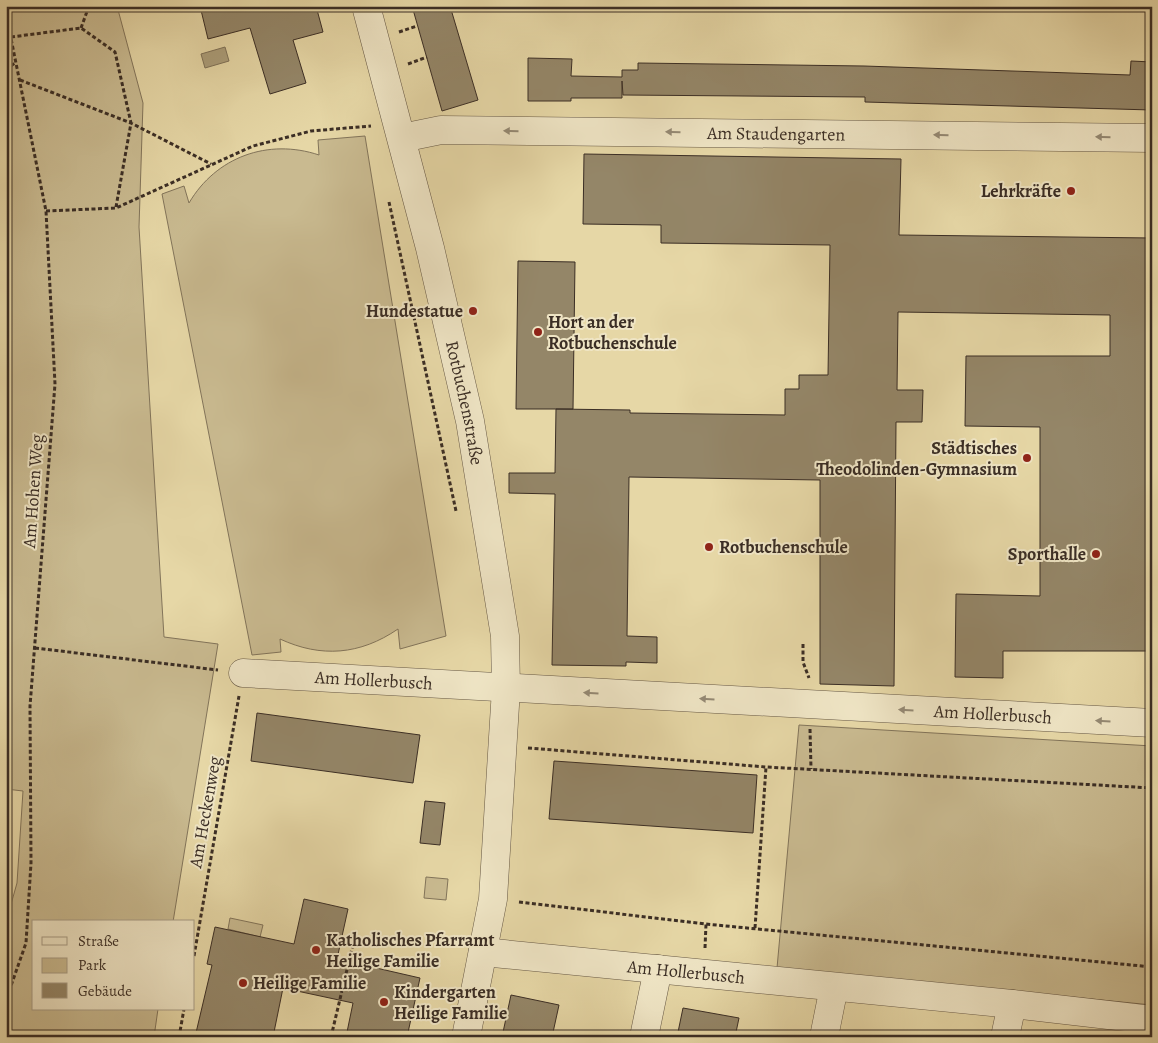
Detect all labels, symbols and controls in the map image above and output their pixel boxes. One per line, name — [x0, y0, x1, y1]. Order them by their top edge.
street label: Am Staudengarten — [706, 121, 845, 147]
one-way arrow — [502, 126, 518, 134]
one-way arrow — [665, 128, 681, 136]
one-way arrow — [932, 131, 948, 139]
one-way arrow — [1095, 133, 1111, 141]
place label: Lehrkräfte — [981, 179, 1061, 203]
marker: Lehrkräfte — [1065, 185, 1077, 197]
place label: Hundestatue — [366, 299, 463, 323]
marker: Hundestatue — [467, 305, 479, 317]
place label: Hort an der Rotbuchenschule — [548, 310, 677, 355]
marker: Hort an der Rotbuchenschule — [532, 326, 544, 338]
street label: Rotbuchenstraße — [440, 338, 489, 467]
street label: Am Hohen Weg — [17, 433, 49, 550]
place label: Städtisches Theodolinden-Gymnasium — [816, 436, 1017, 481]
marker: Städtisches Theodolinden-Gymnasium — [1021, 452, 1033, 464]
place label: Rotbuchenschule — [719, 535, 848, 559]
marker: Rotbuchenschule — [703, 541, 715, 553]
place label: Sporthalle — [1008, 542, 1086, 566]
marker: Sporthalle — [1090, 548, 1102, 560]
street label: Am Hollerbusch — [313, 665, 434, 695]
one-way arrow — [582, 689, 598, 697]
one-way arrow — [699, 695, 715, 703]
street label: Am Hollerbusch — [932, 699, 1053, 729]
one-way arrow — [898, 705, 914, 713]
one-way arrow — [1095, 716, 1111, 724]
street label: Am Heckenweg — [183, 754, 227, 871]
legend — [32, 920, 195, 1010]
place label: Katholisches Pfarramt Heilige Familie — [326, 928, 494, 973]
text: Straße — [78, 931, 119, 951]
marker: Katholisches Pfarramt Heilige Familie — [310, 944, 322, 956]
street label: Am Hollerbusch — [625, 954, 746, 990]
text: Park — [78, 955, 107, 975]
place label: Heilige Familie — [253, 971, 366, 995]
marker: Heilige Familie — [237, 977, 249, 989]
place label: Kindergarten Heilige Familie — [394, 980, 507, 1025]
text: Gebäude — [78, 981, 132, 1001]
marker: Kindergarten Heilige Familie — [378, 996, 390, 1008]

